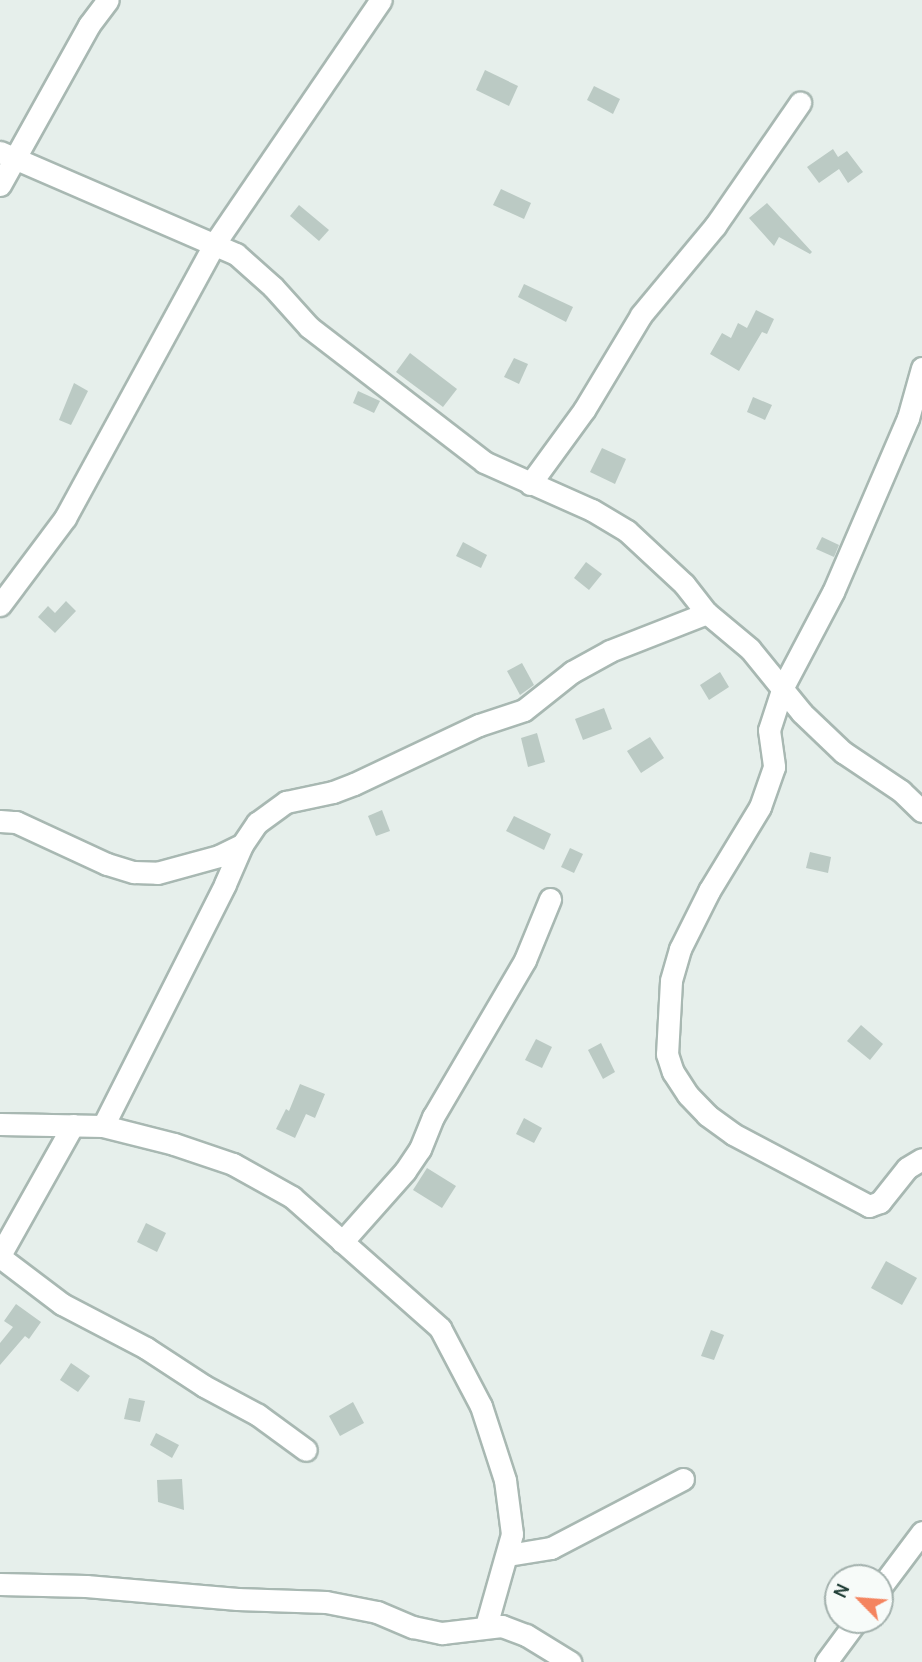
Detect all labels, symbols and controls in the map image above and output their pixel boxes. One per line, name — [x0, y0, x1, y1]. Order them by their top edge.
north arrow — [824, 1564, 894, 1634]
text: N — [829, 1580, 855, 1602]

